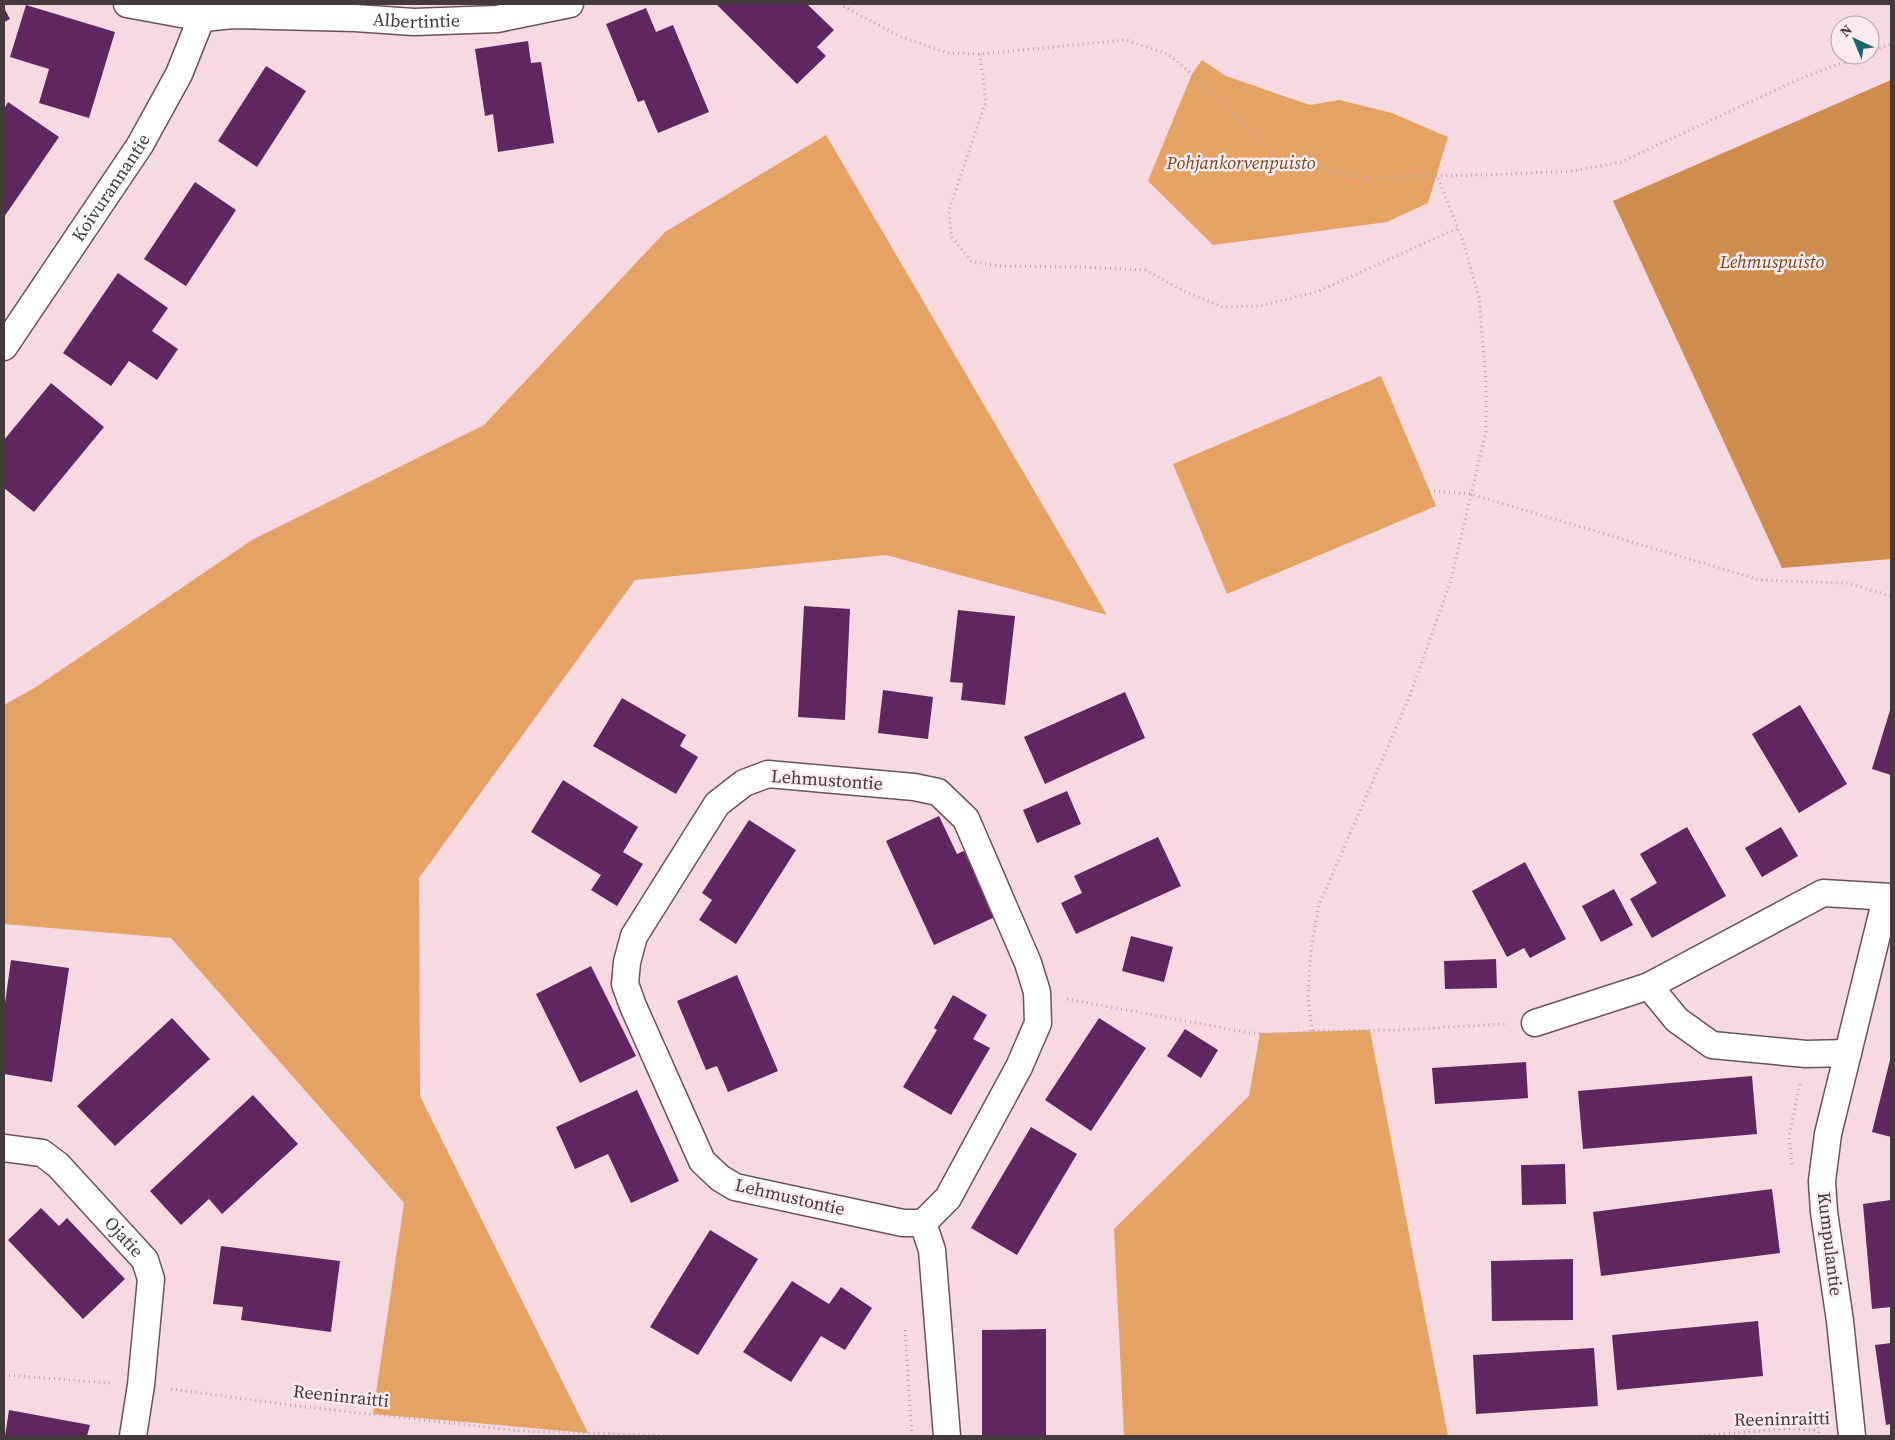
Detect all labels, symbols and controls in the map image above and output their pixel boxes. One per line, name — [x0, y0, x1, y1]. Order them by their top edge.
street label: Albertintie — [372, 6, 460, 34]
north arrow — [1830, 15, 1880, 65]
text: N — [1835, 20, 1857, 41]
street label: Koivurannantie — [66, 129, 156, 246]
park label: Pohjankorvenpuisto — [1165, 150, 1316, 175]
park label: Lehmuspuisto — [1719, 249, 1825, 274]
street label: Lehmustontie — [770, 763, 884, 796]
street label: Lehmustontie — [733, 1172, 847, 1221]
street label: Kumpulantie — [1812, 1191, 1849, 1297]
street label: Ojatie — [99, 1211, 150, 1263]
street label: Reeninraitti — [292, 1378, 390, 1413]
street label: Reeninraitti — [1734, 1405, 1830, 1432]

